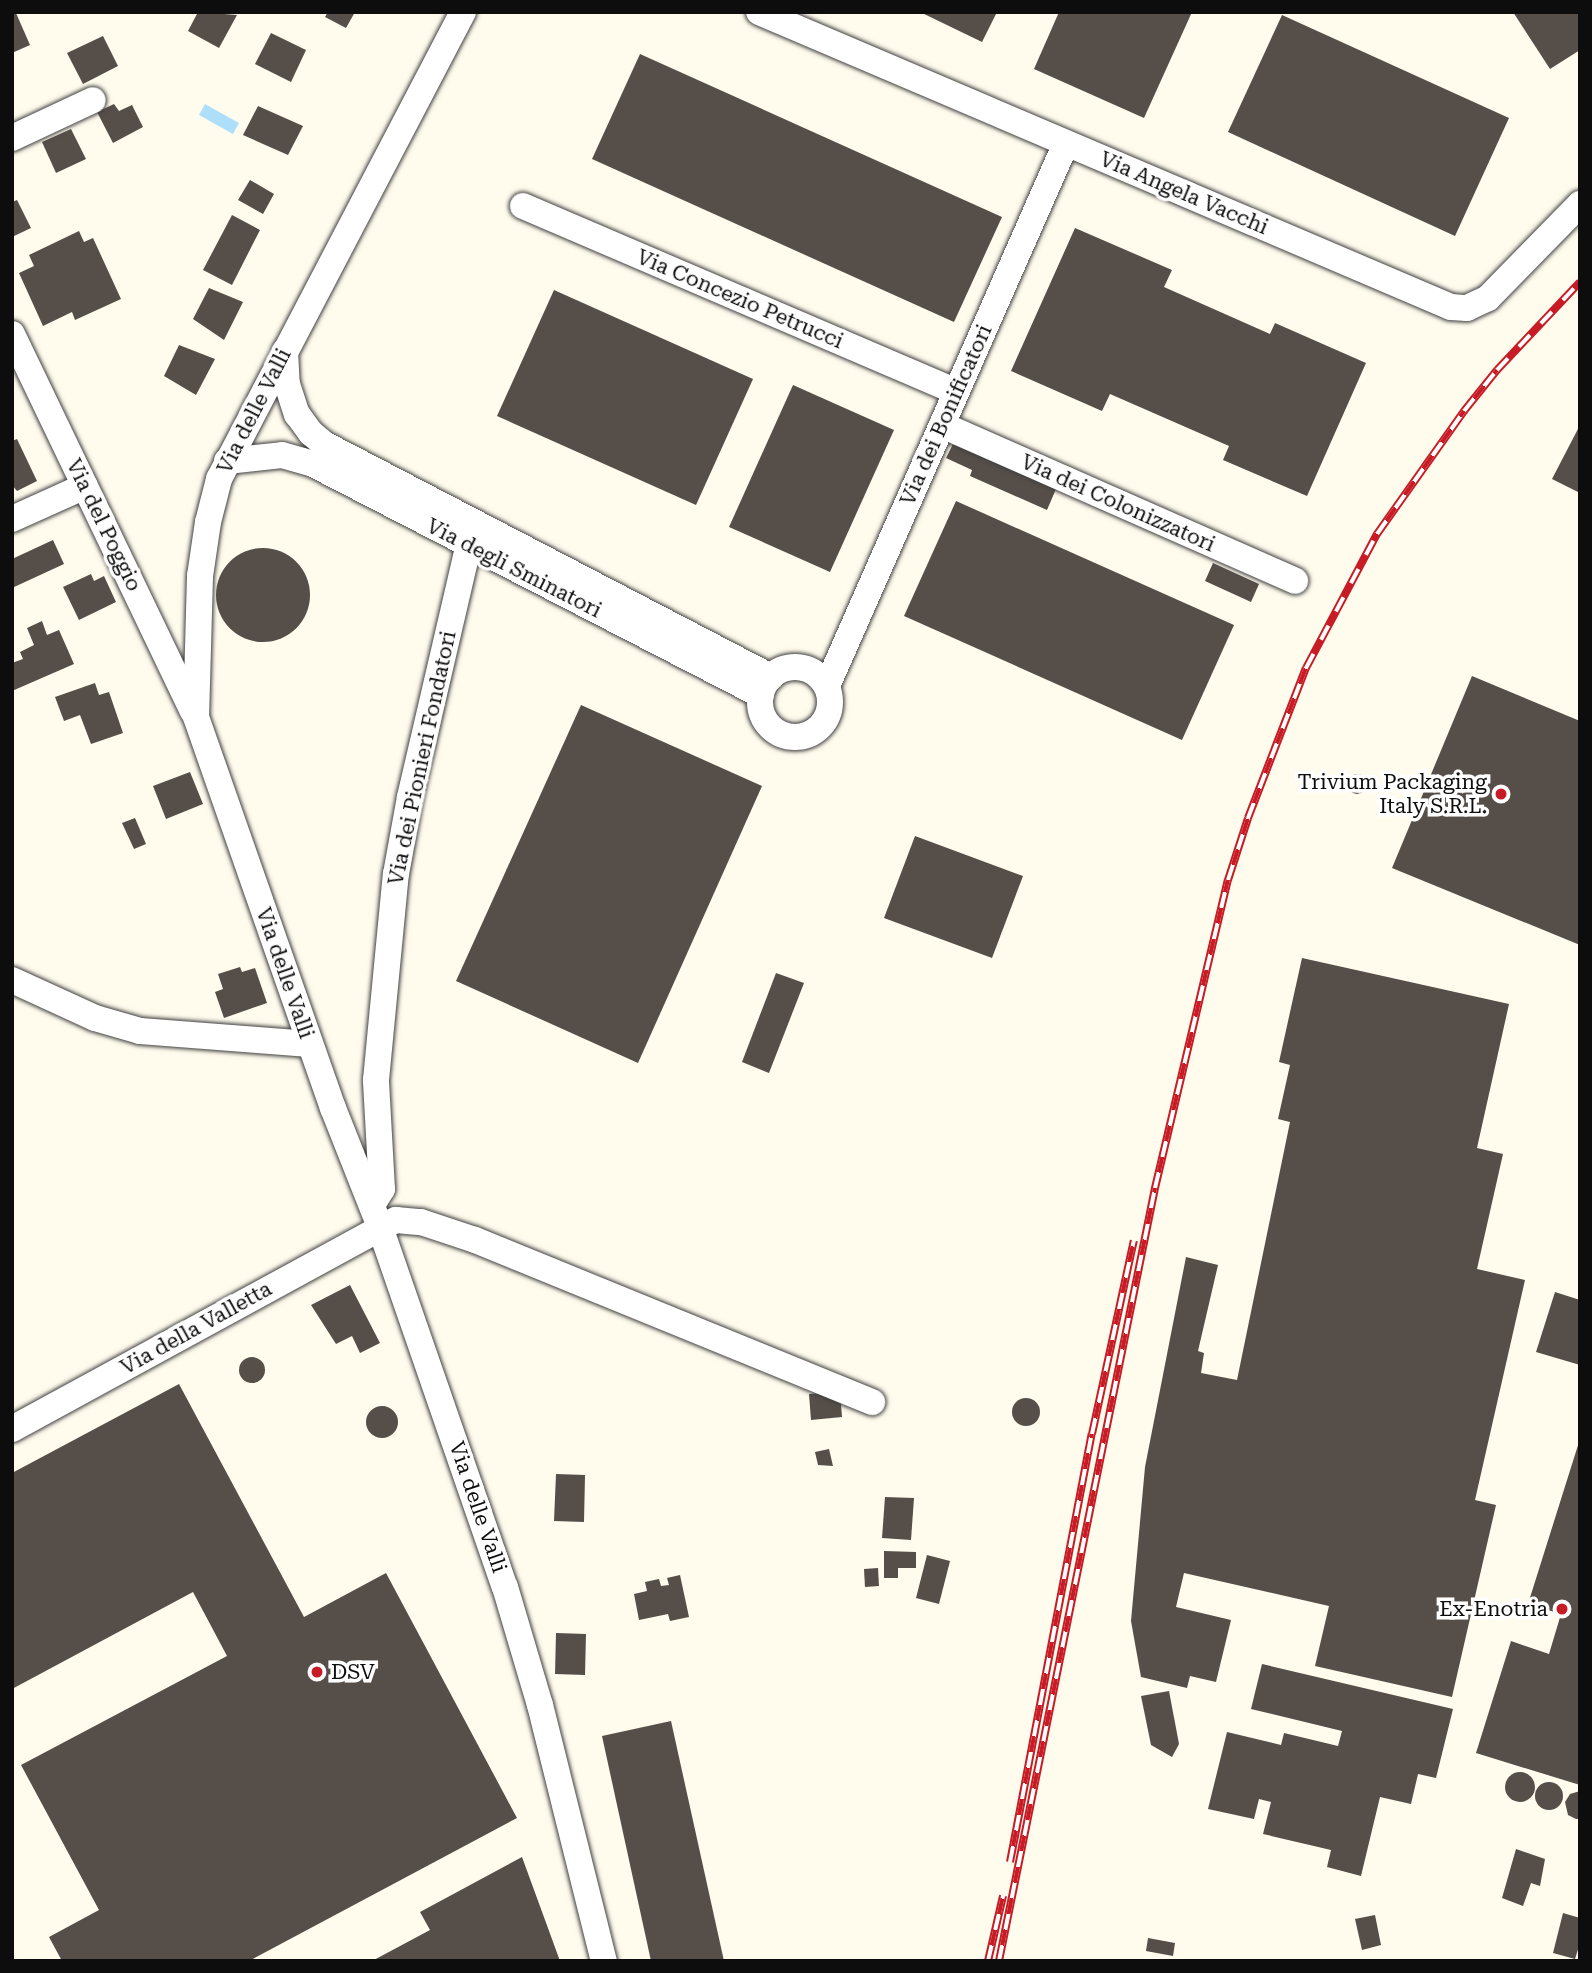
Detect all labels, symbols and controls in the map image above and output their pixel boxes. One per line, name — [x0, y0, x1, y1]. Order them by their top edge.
street label: Via Angela Vacchi — [1096, 146, 1272, 240]
street label: Via Concezio Petrucci — [633, 244, 847, 354]
street label: Via dei Bonificatori — [895, 321, 997, 509]
street label: Via delle Valli — [212, 344, 296, 478]
street label: Via dei Colonizzatori — [1017, 449, 1219, 557]
street label: Via del Poggio — [61, 455, 147, 595]
street label: Via degli Sminatori — [422, 513, 606, 623]
street label: Via dei Pionieri Fondatori — [383, 629, 461, 887]
place label: Trivium Packaging Italy S.R.L. — [1297, 769, 1487, 819]
marker: Trivium Packaging Italy S.R.L. — [1493, 786, 1509, 802]
street label: Via delle Valli — [251, 904, 319, 1042]
street label: Via della Valletta — [116, 1276, 276, 1380]
street label: Via delle Valli — [444, 1438, 512, 1576]
place label: Ex-Enotria — [1439, 1596, 1548, 1622]
marker: Ex-Enotria — [1554, 1601, 1570, 1617]
place label: DSV — [331, 1659, 375, 1685]
marker: DSV — [309, 1664, 325, 1680]

